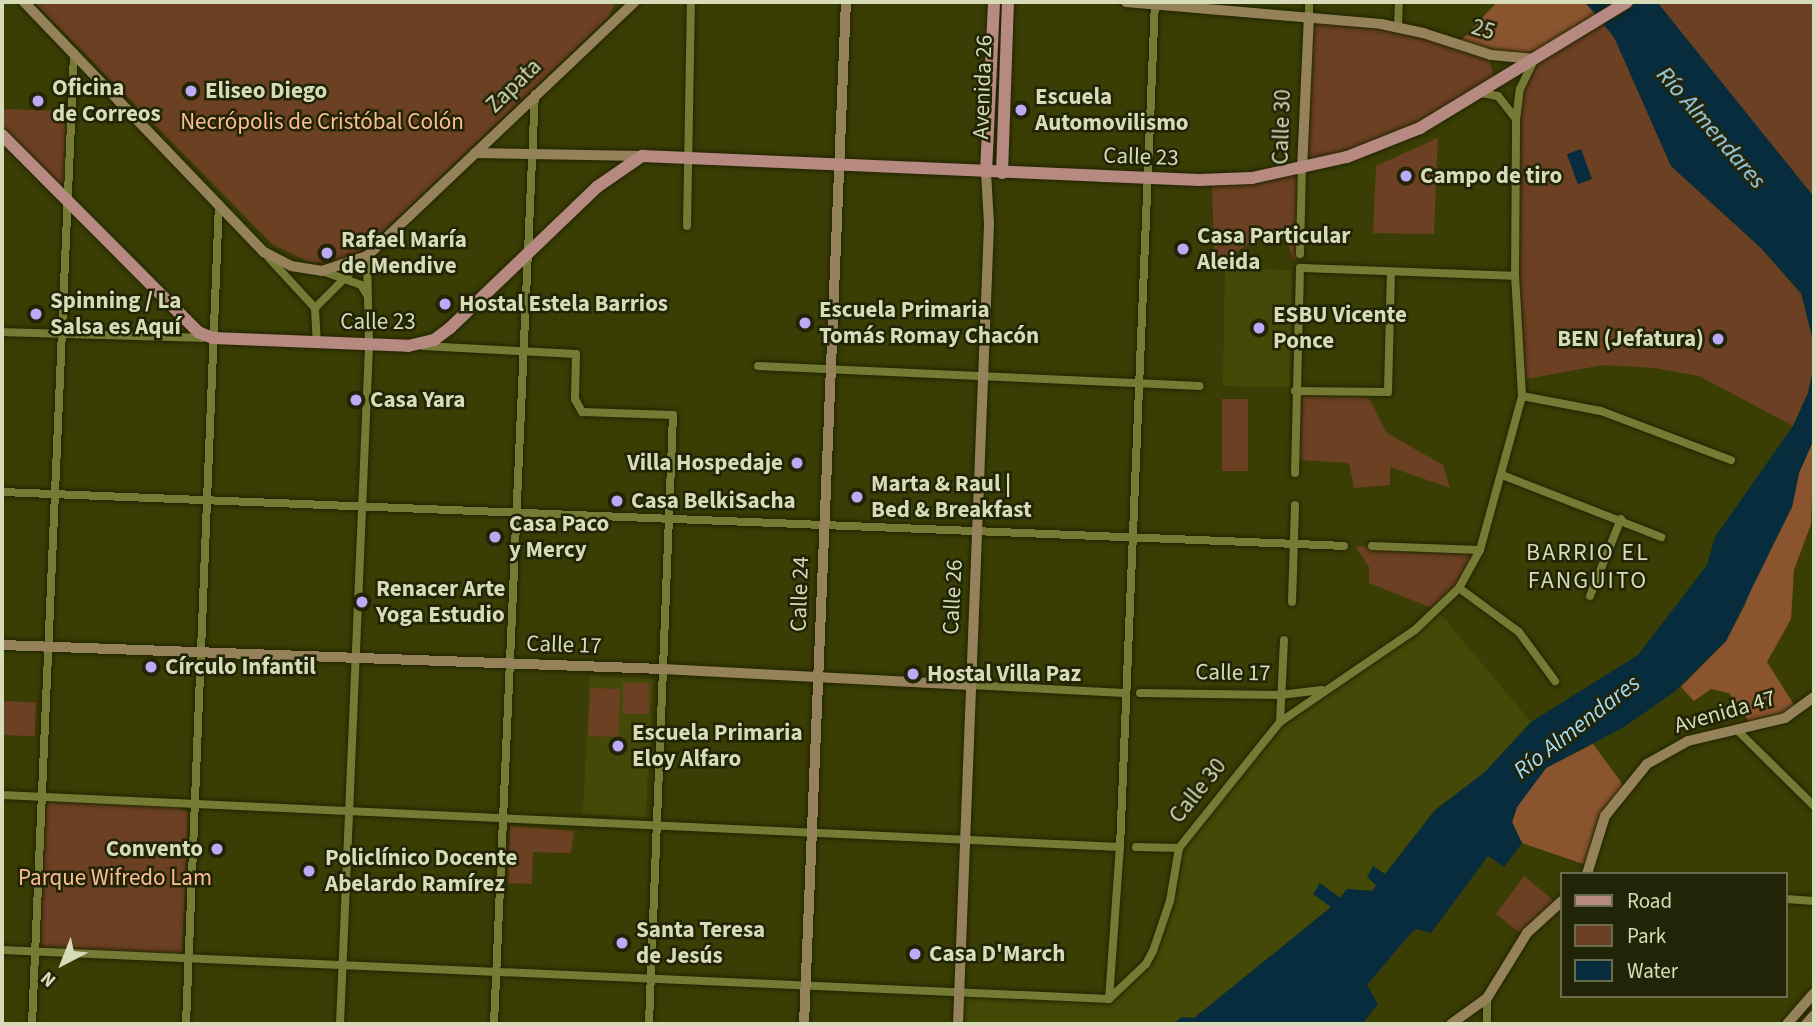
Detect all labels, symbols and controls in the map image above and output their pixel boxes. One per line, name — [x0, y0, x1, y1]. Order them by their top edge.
street label: 25 — [1468, 13, 1498, 47]
street label: Avenida 26 — [967, 34, 999, 140]
street label: Zapata — [481, 53, 547, 119]
water label: Río Almendares — [1650, 61, 1772, 195]
place label: Oficina de Correos — [52, 74, 161, 128]
place label: Eliseo Diego — [205, 77, 327, 105]
marker: Eliseo Diego — [183, 83, 199, 99]
place label: Escuela Automovilismo — [1035, 83, 1189, 137]
street label: Calle 30 — [1267, 89, 1297, 165]
marker: Oficina de Correos — [30, 93, 46, 109]
marker: Escuela Automovilismo — [1013, 102, 1029, 118]
park label: Necrópolis de Cristóbal Colón — [180, 108, 464, 136]
street label: Calle 23 — [1103, 142, 1179, 172]
place label: Campo de tiro — [1420, 162, 1562, 190]
marker: Campo de tiro — [1398, 168, 1414, 184]
place label: Casa Particular Aleida — [1197, 222, 1350, 276]
place label: Rafael María de Mendive — [341, 226, 467, 280]
marker: Casa Particular Aleida — [1175, 241, 1191, 257]
marker: Rafael María de Mendive — [319, 245, 335, 261]
place label: Spinning / La Salsa es Aquí — [50, 287, 181, 341]
place label: Hostal Estela Barrios — [459, 290, 668, 318]
marker: Hostal Estela Barrios — [437, 296, 453, 312]
place label: Escuela Primaria Tomás Romay Chacón — [819, 296, 1039, 350]
place label: ESBU Vicente Ponce — [1273, 301, 1407, 355]
marker: Spinning / La Salsa es Aquí — [28, 306, 44, 322]
street label: Calle 23 — [340, 308, 416, 336]
marker: Escuela Primaria Tomás Romay Chacón — [797, 315, 813, 331]
marker: ESBU Vicente Ponce — [1251, 320, 1267, 336]
place label: BEN (Jefatura) — [1557, 325, 1704, 353]
marker: BEN (Jefatura) — [1710, 331, 1726, 347]
place label: Casa Yara — [370, 386, 465, 414]
marker: Casa Yara — [348, 392, 364, 408]
place label: Villa Hospedaje — [627, 449, 783, 477]
marker: Villa Hospedaje — [789, 455, 805, 471]
place label: Marta & Raul | Bed & Breakfast — [871, 470, 1032, 524]
place label: Casa BelkiSacha — [631, 487, 796, 515]
marker: Marta & Raul | Bed & Breakfast — [849, 489, 865, 505]
marker: Casa BelkiSacha — [609, 493, 625, 509]
place label: Casa Paco y Mercy — [509, 510, 609, 564]
marker: Casa Paco y Mercy — [487, 529, 503, 545]
district label: BARRIO EL FANGUITO — [1527, 539, 1649, 595]
street label: Calle 24 — [785, 556, 815, 632]
street label: Calle 26 — [937, 559, 969, 635]
place label: Renacer Arte Yoga Estudio — [376, 575, 505, 629]
marker: Renacer Arte Yoga Estudio — [354, 594, 370, 610]
street label: Calle 17 — [526, 630, 602, 660]
place label: Círculo Infantil — [165, 653, 316, 681]
marker: Círculo Infantil — [143, 659, 159, 675]
street label: Calle 17 — [1195, 659, 1271, 687]
place label: Hostal Villa Paz — [927, 660, 1081, 688]
marker: Hostal Villa Paz — [905, 666, 921, 682]
water label: Río Almendares — [1508, 669, 1646, 785]
street label: Avenida 47 — [1671, 684, 1779, 740]
place label: Escuela Primaria Eloy Alfaro — [632, 719, 802, 773]
marker: Escuela Primaria Eloy Alfaro — [610, 738, 626, 754]
street label: Calle 30 — [1164, 753, 1232, 829]
place label: Convento — [106, 835, 203, 863]
marker: Convento — [209, 841, 225, 857]
place label: Policlínico Docente Abelardo Ramírez — [325, 844, 517, 898]
marker: Policlínico Docente Abelardo Ramírez — [299, 861, 319, 881]
park label: Parque Wifredo Lam — [18, 864, 212, 892]
legend — [1560, 872, 1788, 998]
text: Road — [1627, 886, 1672, 916]
place label: Santa Teresa de Jesús — [636, 916, 765, 970]
text: Park — [1627, 921, 1666, 951]
north arrow — [28, 928, 98, 998]
marker: Santa Teresa de Jesús — [614, 935, 630, 951]
place label: Casa D'March — [929, 940, 1065, 968]
marker: Casa D'March — [907, 946, 923, 962]
text: Water — [1627, 956, 1678, 986]
text: N — [35, 965, 62, 993]

